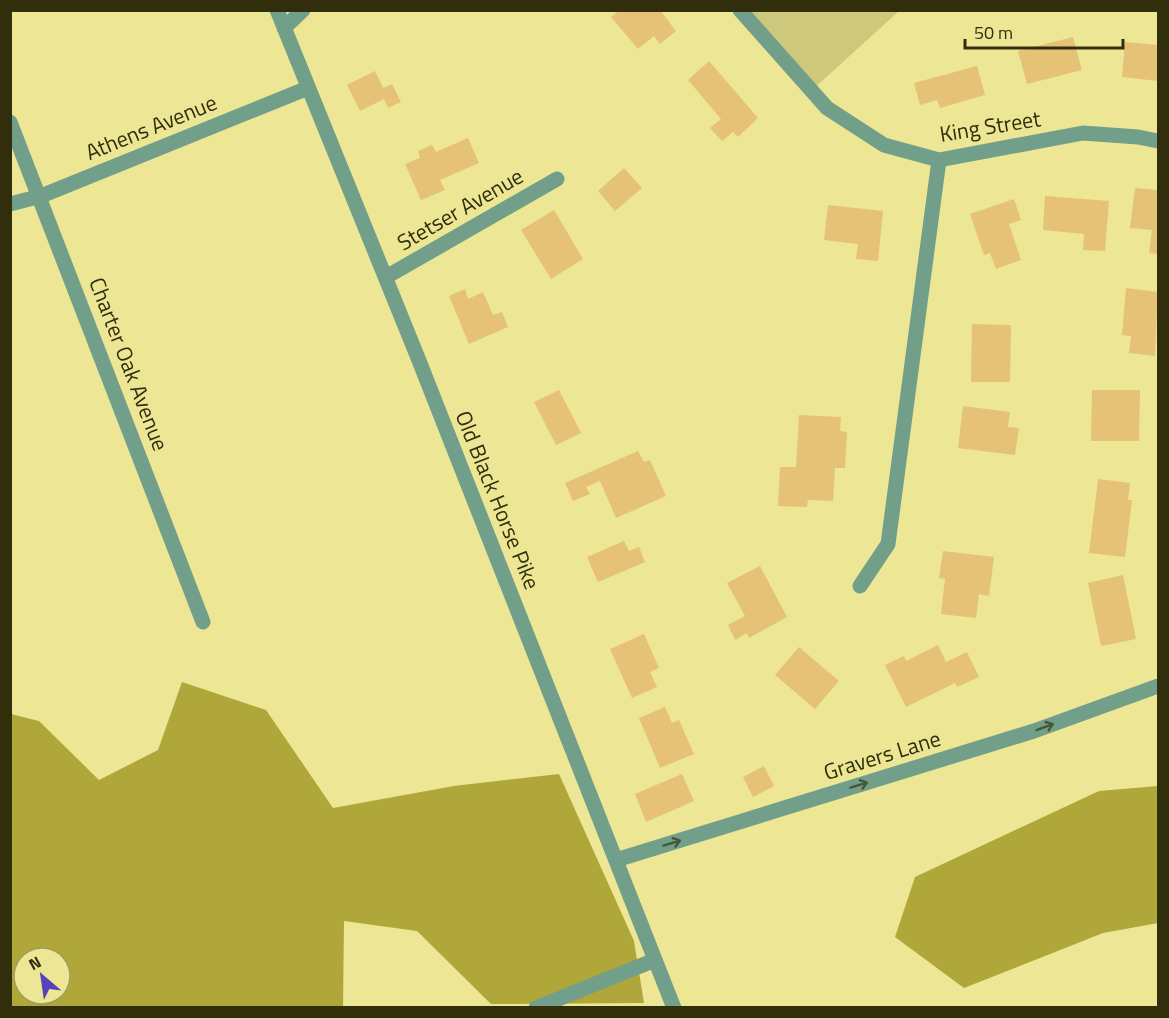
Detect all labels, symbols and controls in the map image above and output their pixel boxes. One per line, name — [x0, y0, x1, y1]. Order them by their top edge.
scale bar — [965, 12, 1122, 50]
text: 50 m — [974, 19, 1013, 46]
street label: Athens Avenue — [80, 85, 222, 169]
street label: King Street — [937, 101, 1043, 151]
street label: Stetser Avenue — [391, 159, 529, 259]
street label: Charter Oak Avenue — [80, 272, 178, 456]
street label: Old Black Horse Pike — [447, 406, 549, 594]
street label: Gravers Lane — [819, 721, 945, 789]
one-way arrow — [1035, 721, 1053, 732]
one-way arrow — [849, 779, 868, 790]
one-way arrow — [662, 837, 681, 848]
north arrow — [12, 946, 72, 1006]
text: N — [24, 950, 45, 976]

